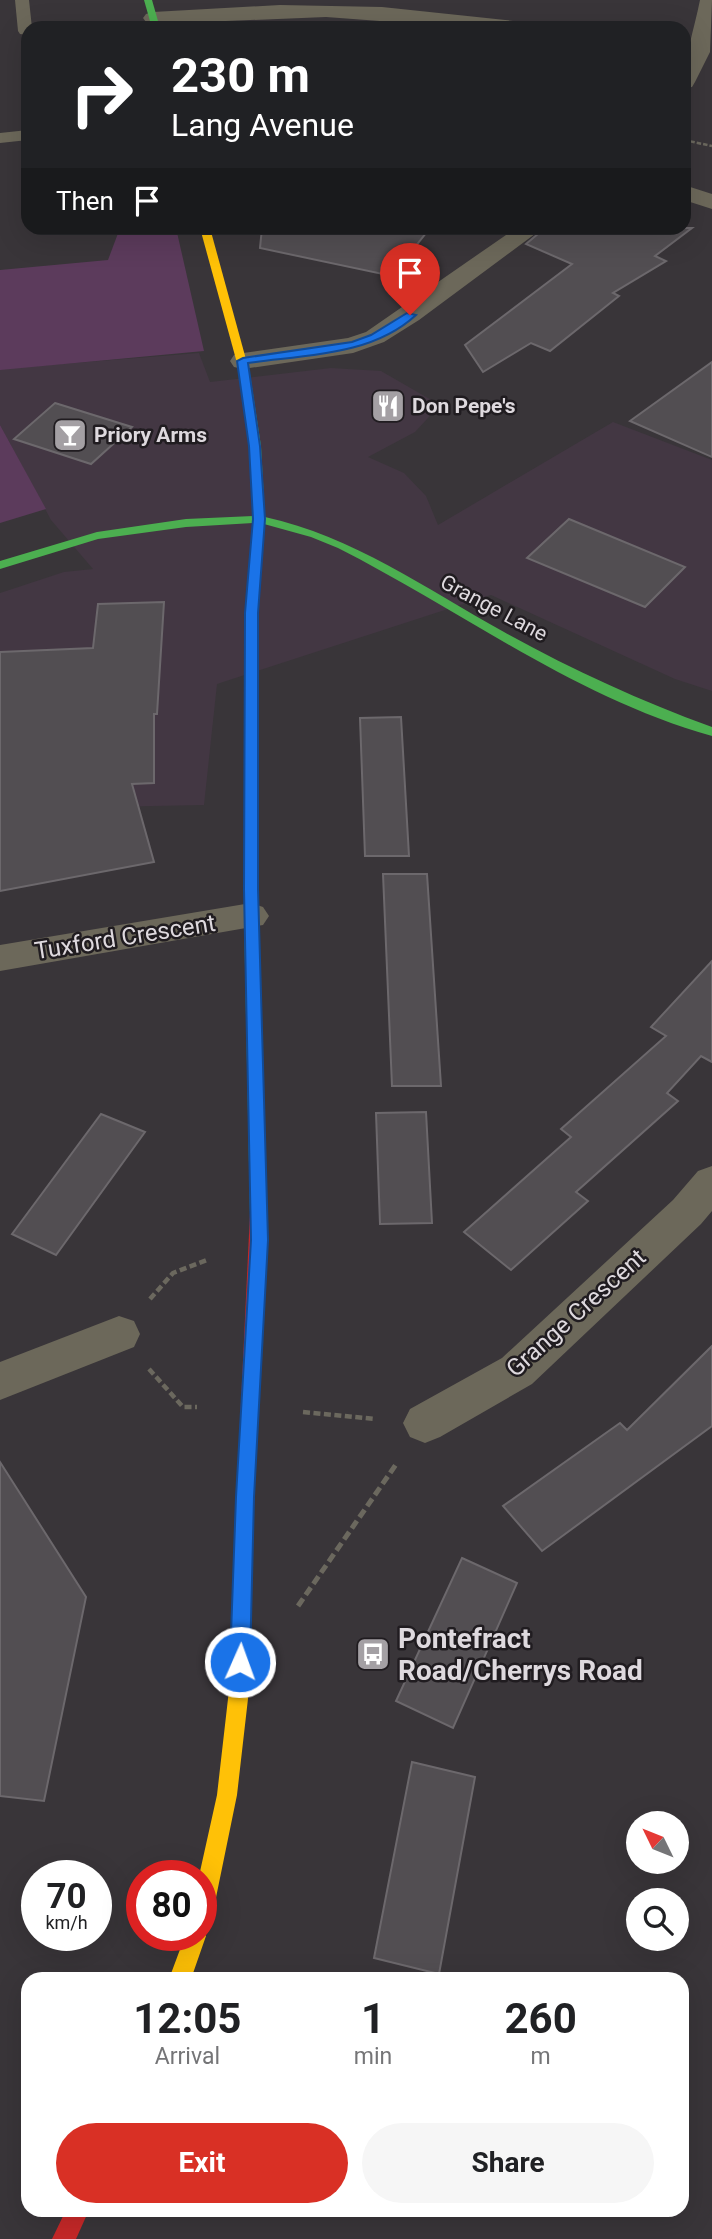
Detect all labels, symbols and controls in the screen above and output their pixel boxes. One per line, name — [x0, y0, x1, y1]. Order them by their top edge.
text: 230 m — [171, 47, 310, 104]
icon: right — [56, 49, 147, 140]
text: Lang Avenue — [171, 106, 354, 144]
icon: arrive — [128, 182, 166, 220]
text: Then — [56, 186, 114, 216]
pin — [380, 243, 440, 315]
icon: arrive — [391, 254, 429, 292]
restaurant icon: Don Pepe's — [369, 387, 407, 425]
place label: Don Pepe's — [412, 394, 516, 418]
bar icon: Priory Arms — [51, 416, 89, 454]
place label: Priory Arms — [94, 423, 207, 447]
street label: Grange Lane — [436, 570, 552, 646]
street label: Tuxford Crescent — [33, 909, 218, 965]
street label: Grange Crescent — [501, 1243, 651, 1383]
place label: Pontefract Road/Cherrys Road — [398, 1622, 643, 1687]
position arrow — [203, 1625, 277, 1699]
bus stop icon: Pontefract Road/Cherrys Road — [354, 1635, 392, 1673]
north arrow — [626, 1811, 690, 1874]
map controls — [626, 1811, 689, 1951]
speed limit sign: 80 — [126, 1860, 217, 1951]
text: 70 — [46, 1876, 87, 1917]
button: search — [626, 1888, 689, 1951]
text: km/h — [45, 1912, 88, 1933]
text: 12:05 — [133, 1994, 241, 2043]
text: 1 — [361, 1994, 385, 2043]
text: 260 — [504, 1994, 577, 2043]
text: Arrival — [155, 2043, 220, 2070]
text: min — [354, 2043, 392, 2070]
text: m — [531, 2043, 551, 2070]
button: Exit — [56, 2123, 348, 2203]
button: Share — [362, 2123, 654, 2203]

